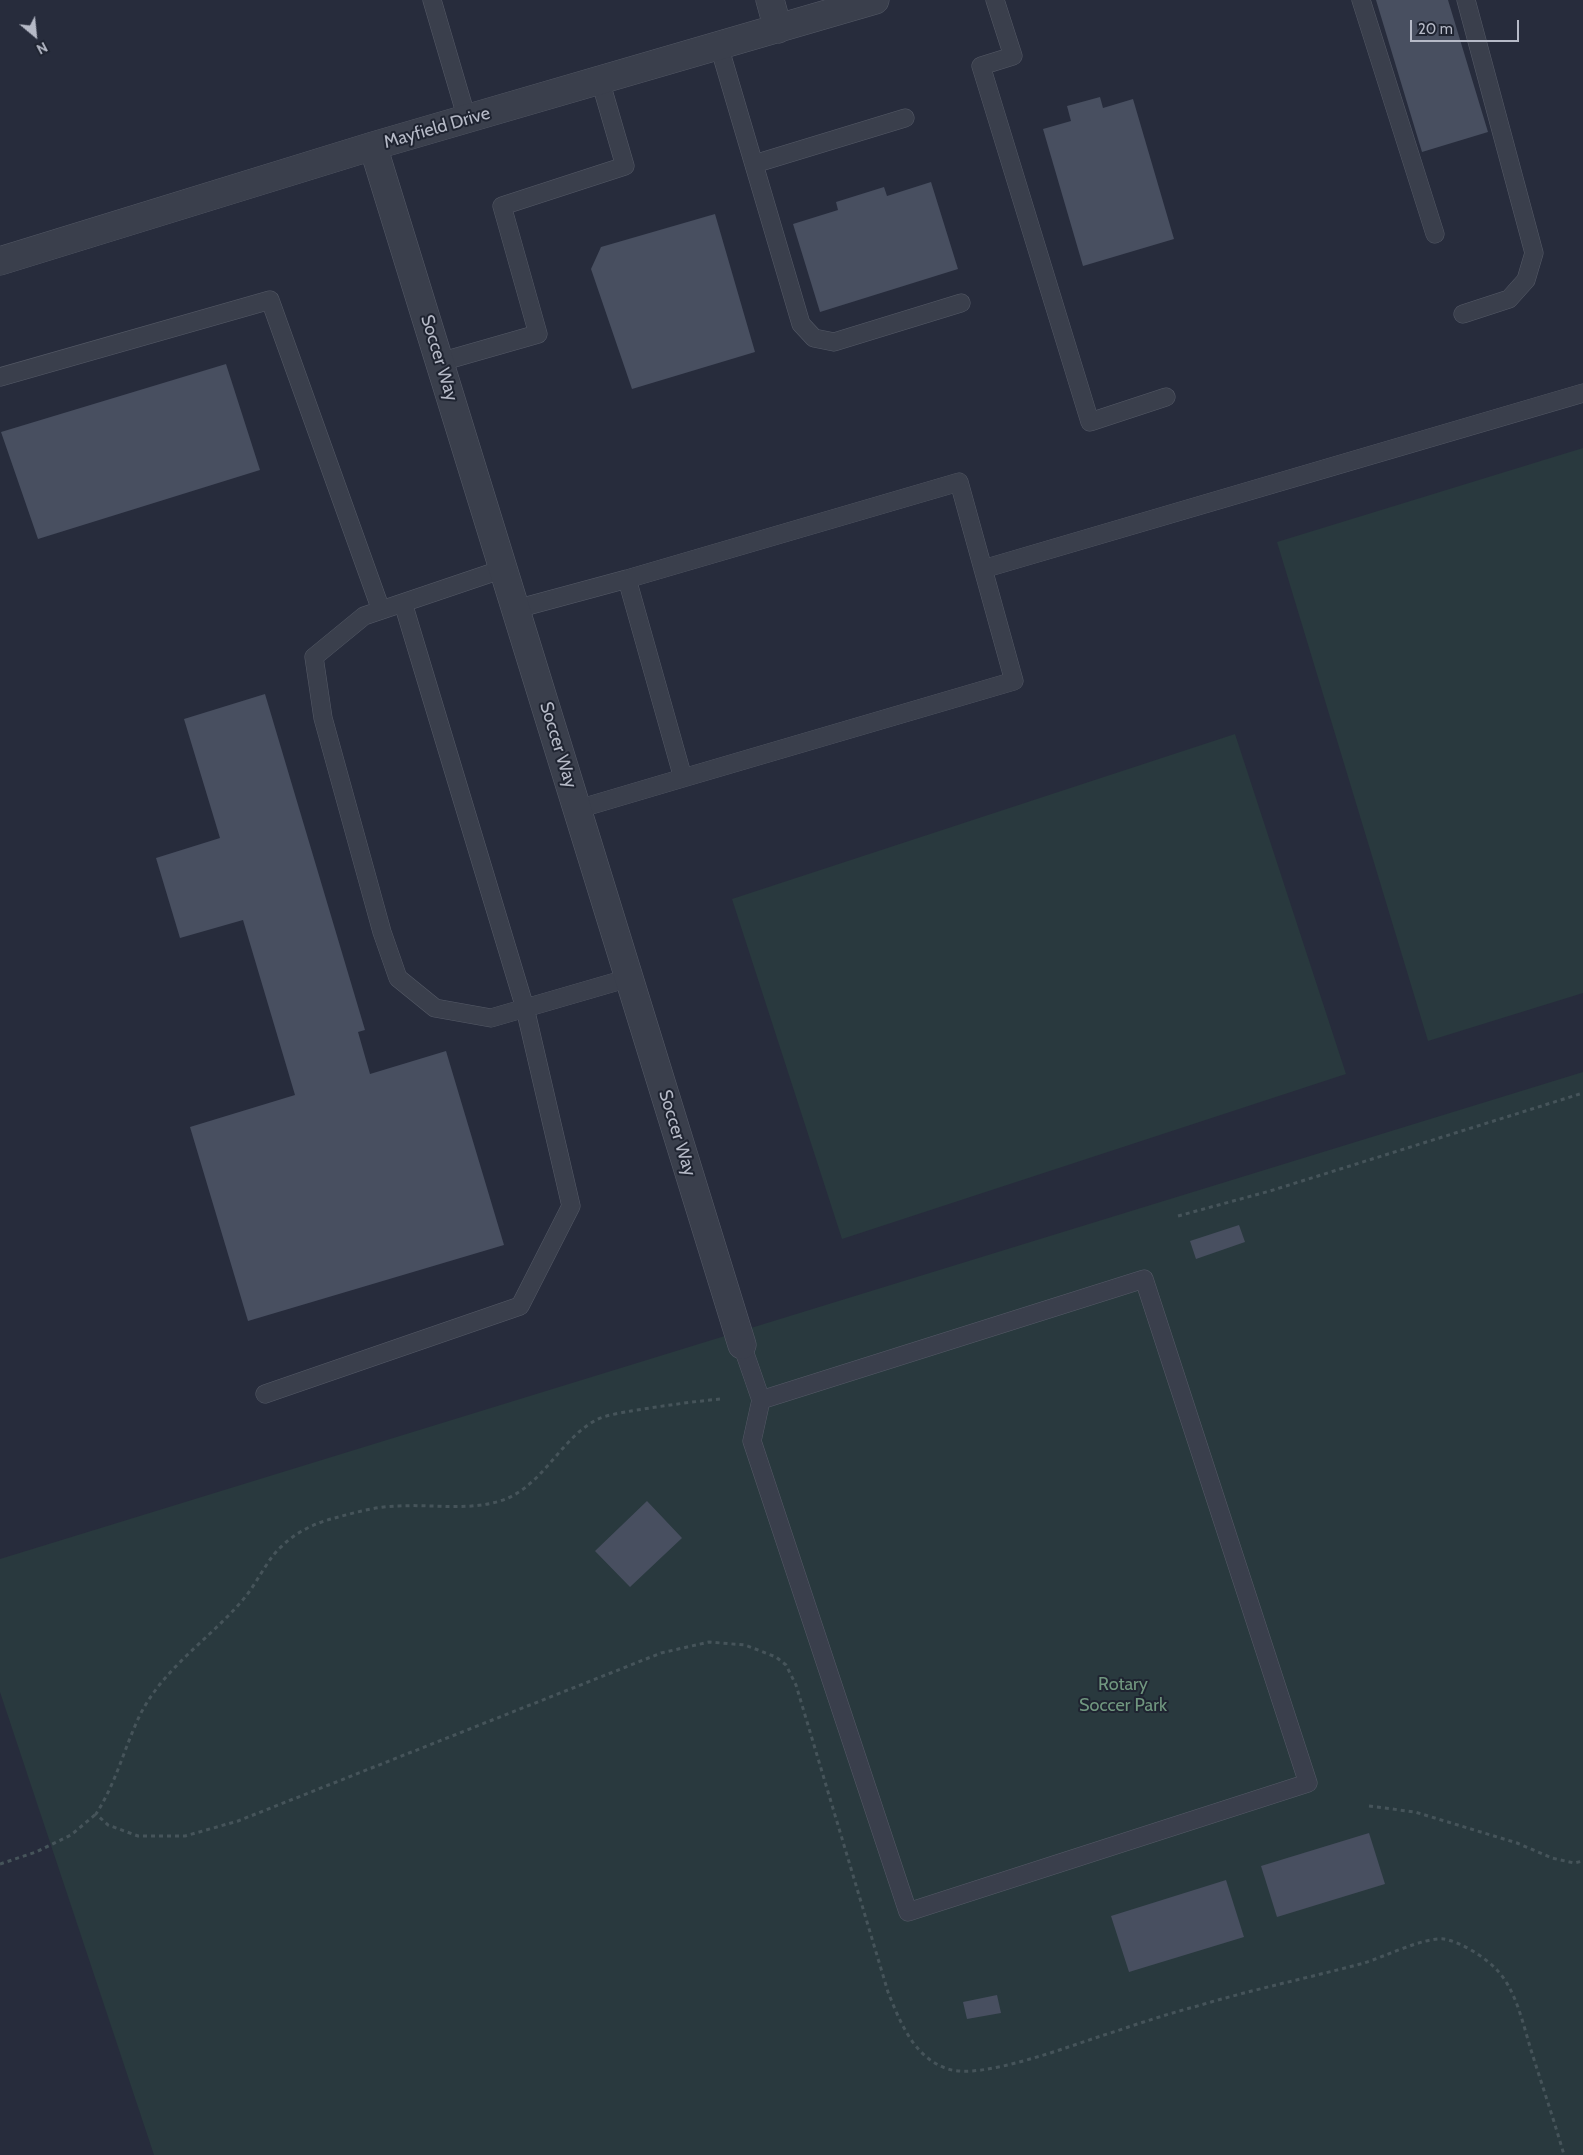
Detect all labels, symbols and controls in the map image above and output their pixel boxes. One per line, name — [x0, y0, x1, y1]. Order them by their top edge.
north arrow — [10, 10, 60, 60]
scale bar — [1413, 10, 1522, 42]
text: 20 m — [1418, 20, 1453, 38]
text: N — [33, 38, 51, 59]
street label: Mayfield Drive — [381, 103, 493, 153]
street label: Soccer Way — [416, 312, 462, 404]
street label: Soccer Way — [535, 699, 581, 791]
street label: Soccer Way — [654, 1087, 700, 1179]
park label: Rotary Soccer Park — [1079, 1674, 1167, 1716]

